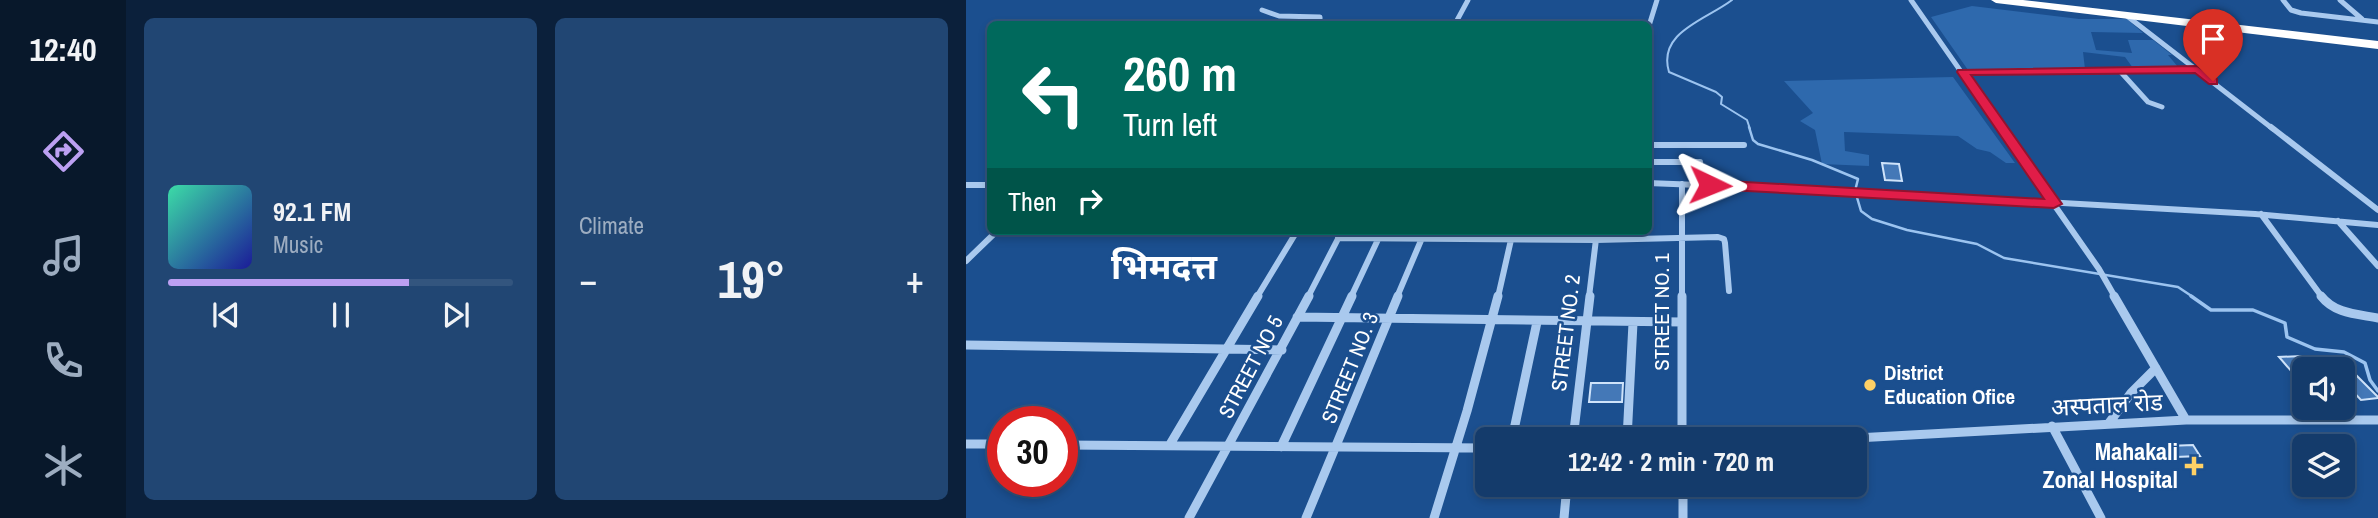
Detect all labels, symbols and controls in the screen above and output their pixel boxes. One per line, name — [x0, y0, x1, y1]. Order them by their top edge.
pin — [2183, 9, 2243, 81]
icon: arrive — [2194, 20, 2232, 58]
text: 12:40 — [29, 28, 97, 71]
text: 260 m — [1123, 40, 1237, 106]
icon: left — [1008, 49, 1099, 140]
text: Turn left — [1123, 103, 1217, 146]
icon: directions — [39, 127, 88, 176]
position arrow — [1673, 148, 1747, 222]
icon: right — [1071, 182, 1109, 220]
text: Then — [1008, 184, 1057, 219]
text: 92.1 FM — [273, 194, 351, 229]
text: Climate — [579, 210, 644, 241]
text: Music — [273, 229, 323, 260]
icon: music — [39, 231, 88, 280]
district label: भिमदत्त — [1111, 243, 1218, 290]
text: 19° — [717, 244, 786, 314]
street label: STREET NO. 1 — [1647, 253, 1676, 371]
text: − — [579, 254, 597, 305]
text: + — [906, 254, 924, 305]
street label: STREET NO. 2 — [1544, 273, 1587, 393]
icon: previous — [207, 296, 245, 334]
icon: pause — [322, 296, 360, 334]
icon: next — [437, 296, 475, 334]
street label: STREET NO. 3 — [1314, 308, 1385, 428]
street label: STREET NO 5 — [1211, 310, 1290, 423]
icon: phone — [39, 336, 88, 385]
map controls — [2292, 357, 2355, 497]
button: sound — [2292, 357, 2355, 420]
place label: District Education Ofice — [1884, 358, 2015, 411]
marker: District Education Ofice — [1862, 377, 1878, 393]
street label: अस्पताल रोड — [2050, 385, 2165, 423]
speed limit sign: 30 — [987, 406, 1078, 497]
button: layers — [2292, 434, 2355, 497]
place label: Mahakali Zonal Hospital — [2042, 435, 2178, 495]
icon: climate — [39, 441, 88, 490]
text: 12:42 · 2 min · 720 m — [1568, 444, 1774, 479]
marker: Mahakali Zonal Hospital — [2184, 456, 2204, 476]

